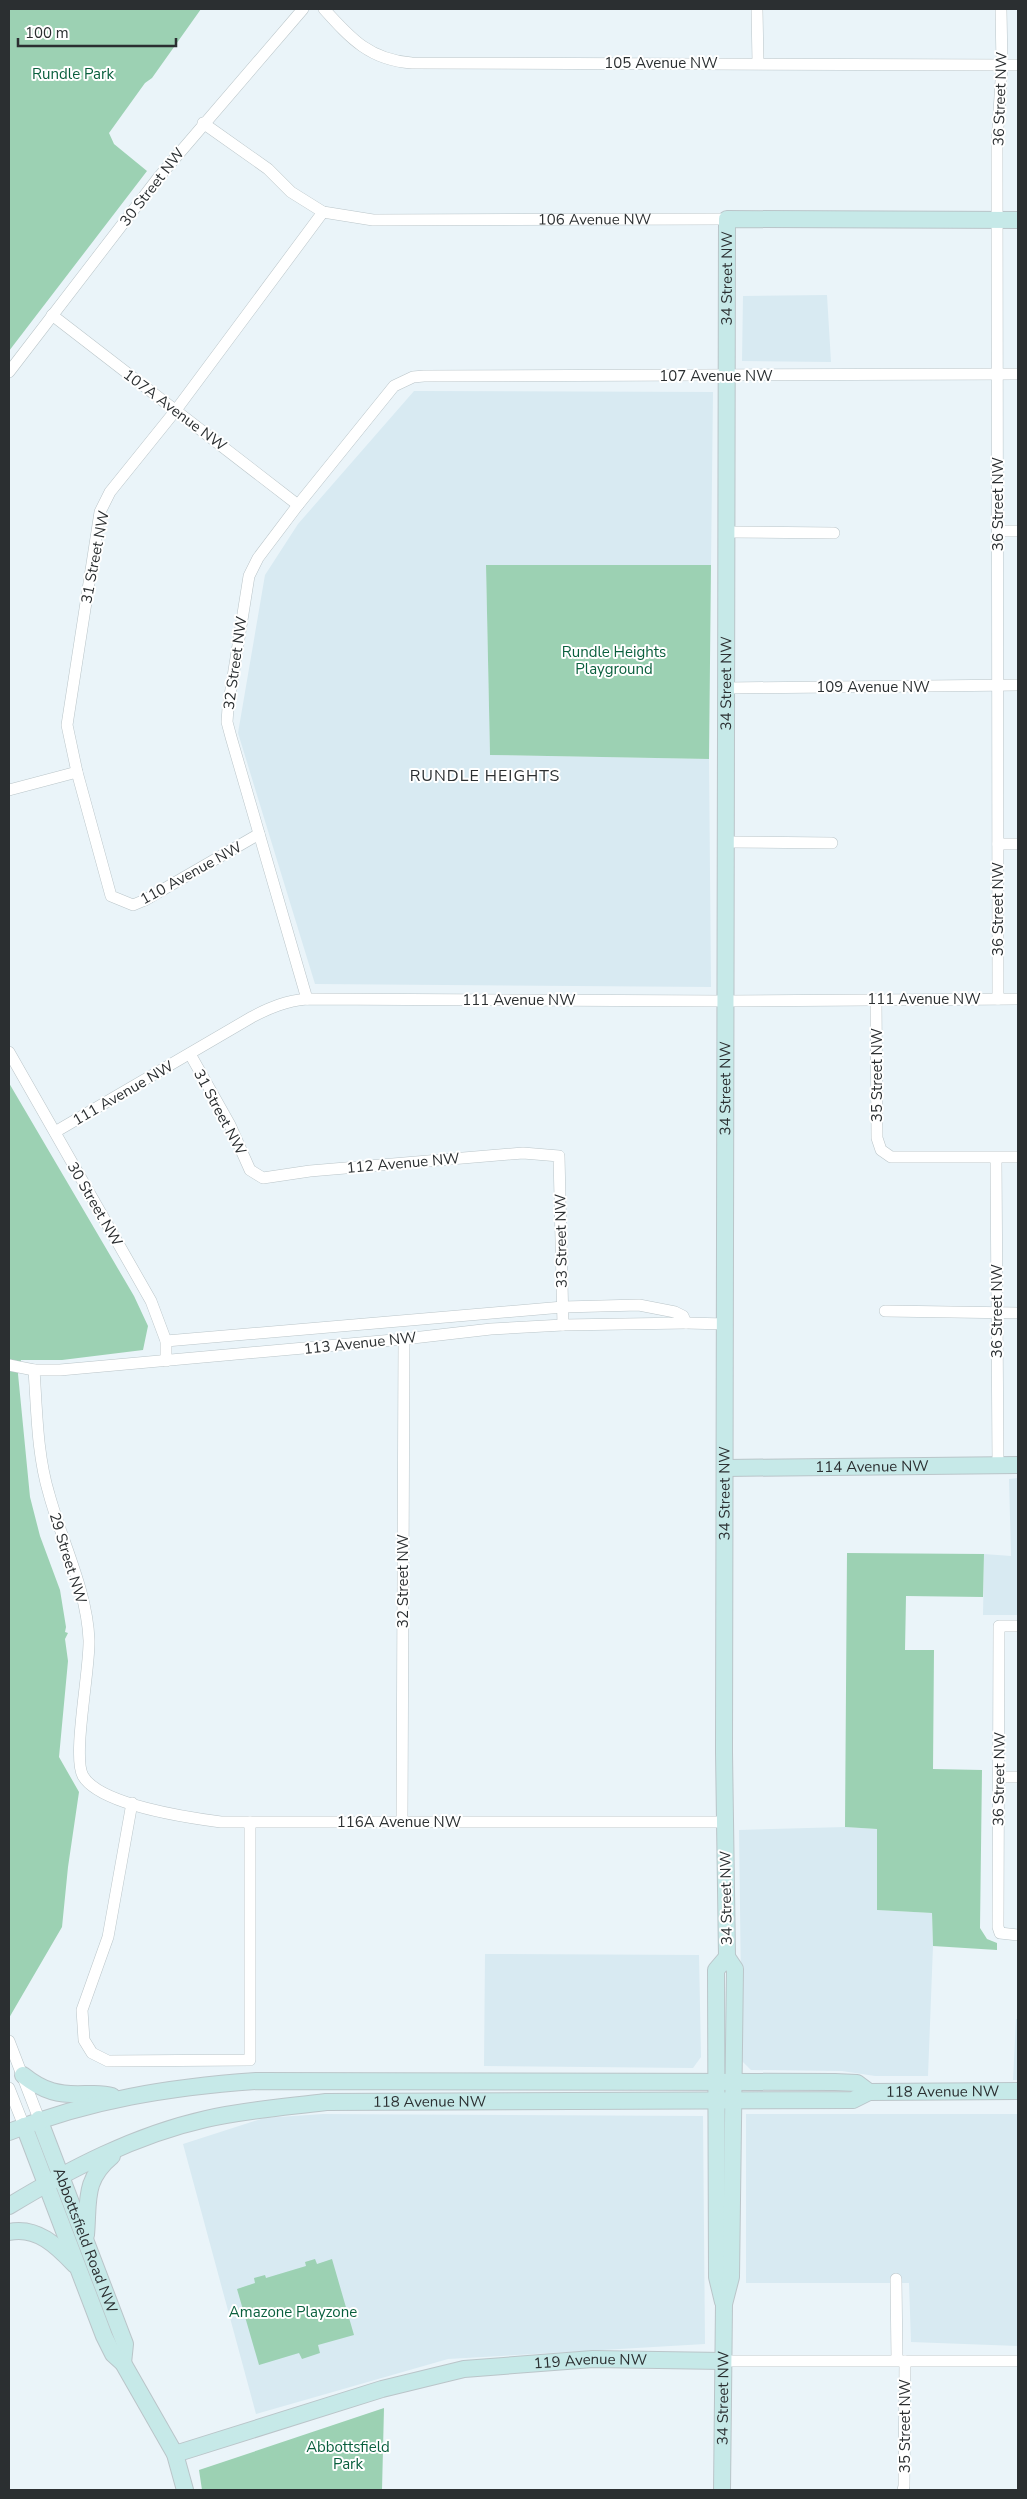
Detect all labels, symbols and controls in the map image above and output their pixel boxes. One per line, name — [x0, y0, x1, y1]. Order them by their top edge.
scale bar — [18, 15, 175, 47]
text: 100 m — [25, 23, 69, 43]
street label: 36 Street NW — [988, 51, 1012, 146]
street label: 105 Avenue NW — [604, 53, 718, 73]
park label: Rundle Park — [32, 64, 114, 84]
street label: 30 Street NW — [115, 143, 189, 230]
street label: 106 Avenue NW — [538, 209, 652, 230]
street label: 34 Street NW — [717, 231, 737, 326]
street label: 107A Avenue NW — [119, 365, 231, 456]
street label: 107 Avenue NW — [659, 366, 773, 386]
street label: 36 Street NW — [988, 456, 1008, 551]
street label: 31 Street NW — [76, 508, 114, 605]
street label: 32 Street NW — [219, 614, 252, 711]
street label: 34 Street NW — [716, 636, 736, 731]
park label: Rundle Heights Playground — [562, 642, 666, 679]
street label: 109 Avenue NW — [816, 677, 930, 697]
district label: RUNDLE HEIGHTS — [410, 765, 560, 787]
street label: 110 Avenue NW — [137, 837, 246, 909]
street label: 36 Street NW — [988, 861, 1008, 956]
street label: 111 Avenue NW — [867, 989, 981, 1009]
street label: 111 Avenue NW — [462, 990, 576, 1010]
street label: 35 Street NW — [867, 1027, 887, 1122]
street label: 34 Street NW — [715, 1041, 735, 1136]
street label: 111 Avenue NW — [69, 1056, 178, 1130]
street label: 31 Street NW — [189, 1066, 251, 1159]
street label: 112 Avenue NW — [346, 1148, 461, 1178]
street label: 30 Street NW — [63, 1158, 127, 1250]
street label: 33 Street NW — [550, 1193, 572, 1288]
street label: 36 Street NW — [987, 1263, 1007, 1358]
street label: 113 Avenue NW — [303, 1327, 418, 1359]
street label: 34 Street NW — [714, 1446, 735, 1541]
street label: 114 Avenue NW — [815, 1456, 929, 1477]
street label: 29 Street NW — [45, 1510, 91, 1606]
street label: 32 Street NW — [393, 1533, 413, 1628]
street label: 36 Street NW — [988, 1731, 1010, 1826]
street label: 116A Avenue NW — [337, 1812, 462, 1832]
street label: 34 Street NW — [715, 1850, 737, 1945]
street label: 118 Avenue NW — [886, 2081, 1000, 2102]
street label: 118 Avenue NW — [373, 2091, 487, 2112]
street label: Abbottsfield Road NW — [49, 2165, 122, 2316]
park label: Amazone Playzone — [229, 2302, 357, 2322]
street label: 119 Avenue NW — [533, 2349, 648, 2374]
street label: 34 Street NW — [712, 2350, 734, 2445]
street label: 35 Street NW — [895, 2378, 915, 2473]
park label: Abbottsfield Park — [306, 2437, 390, 2474]

